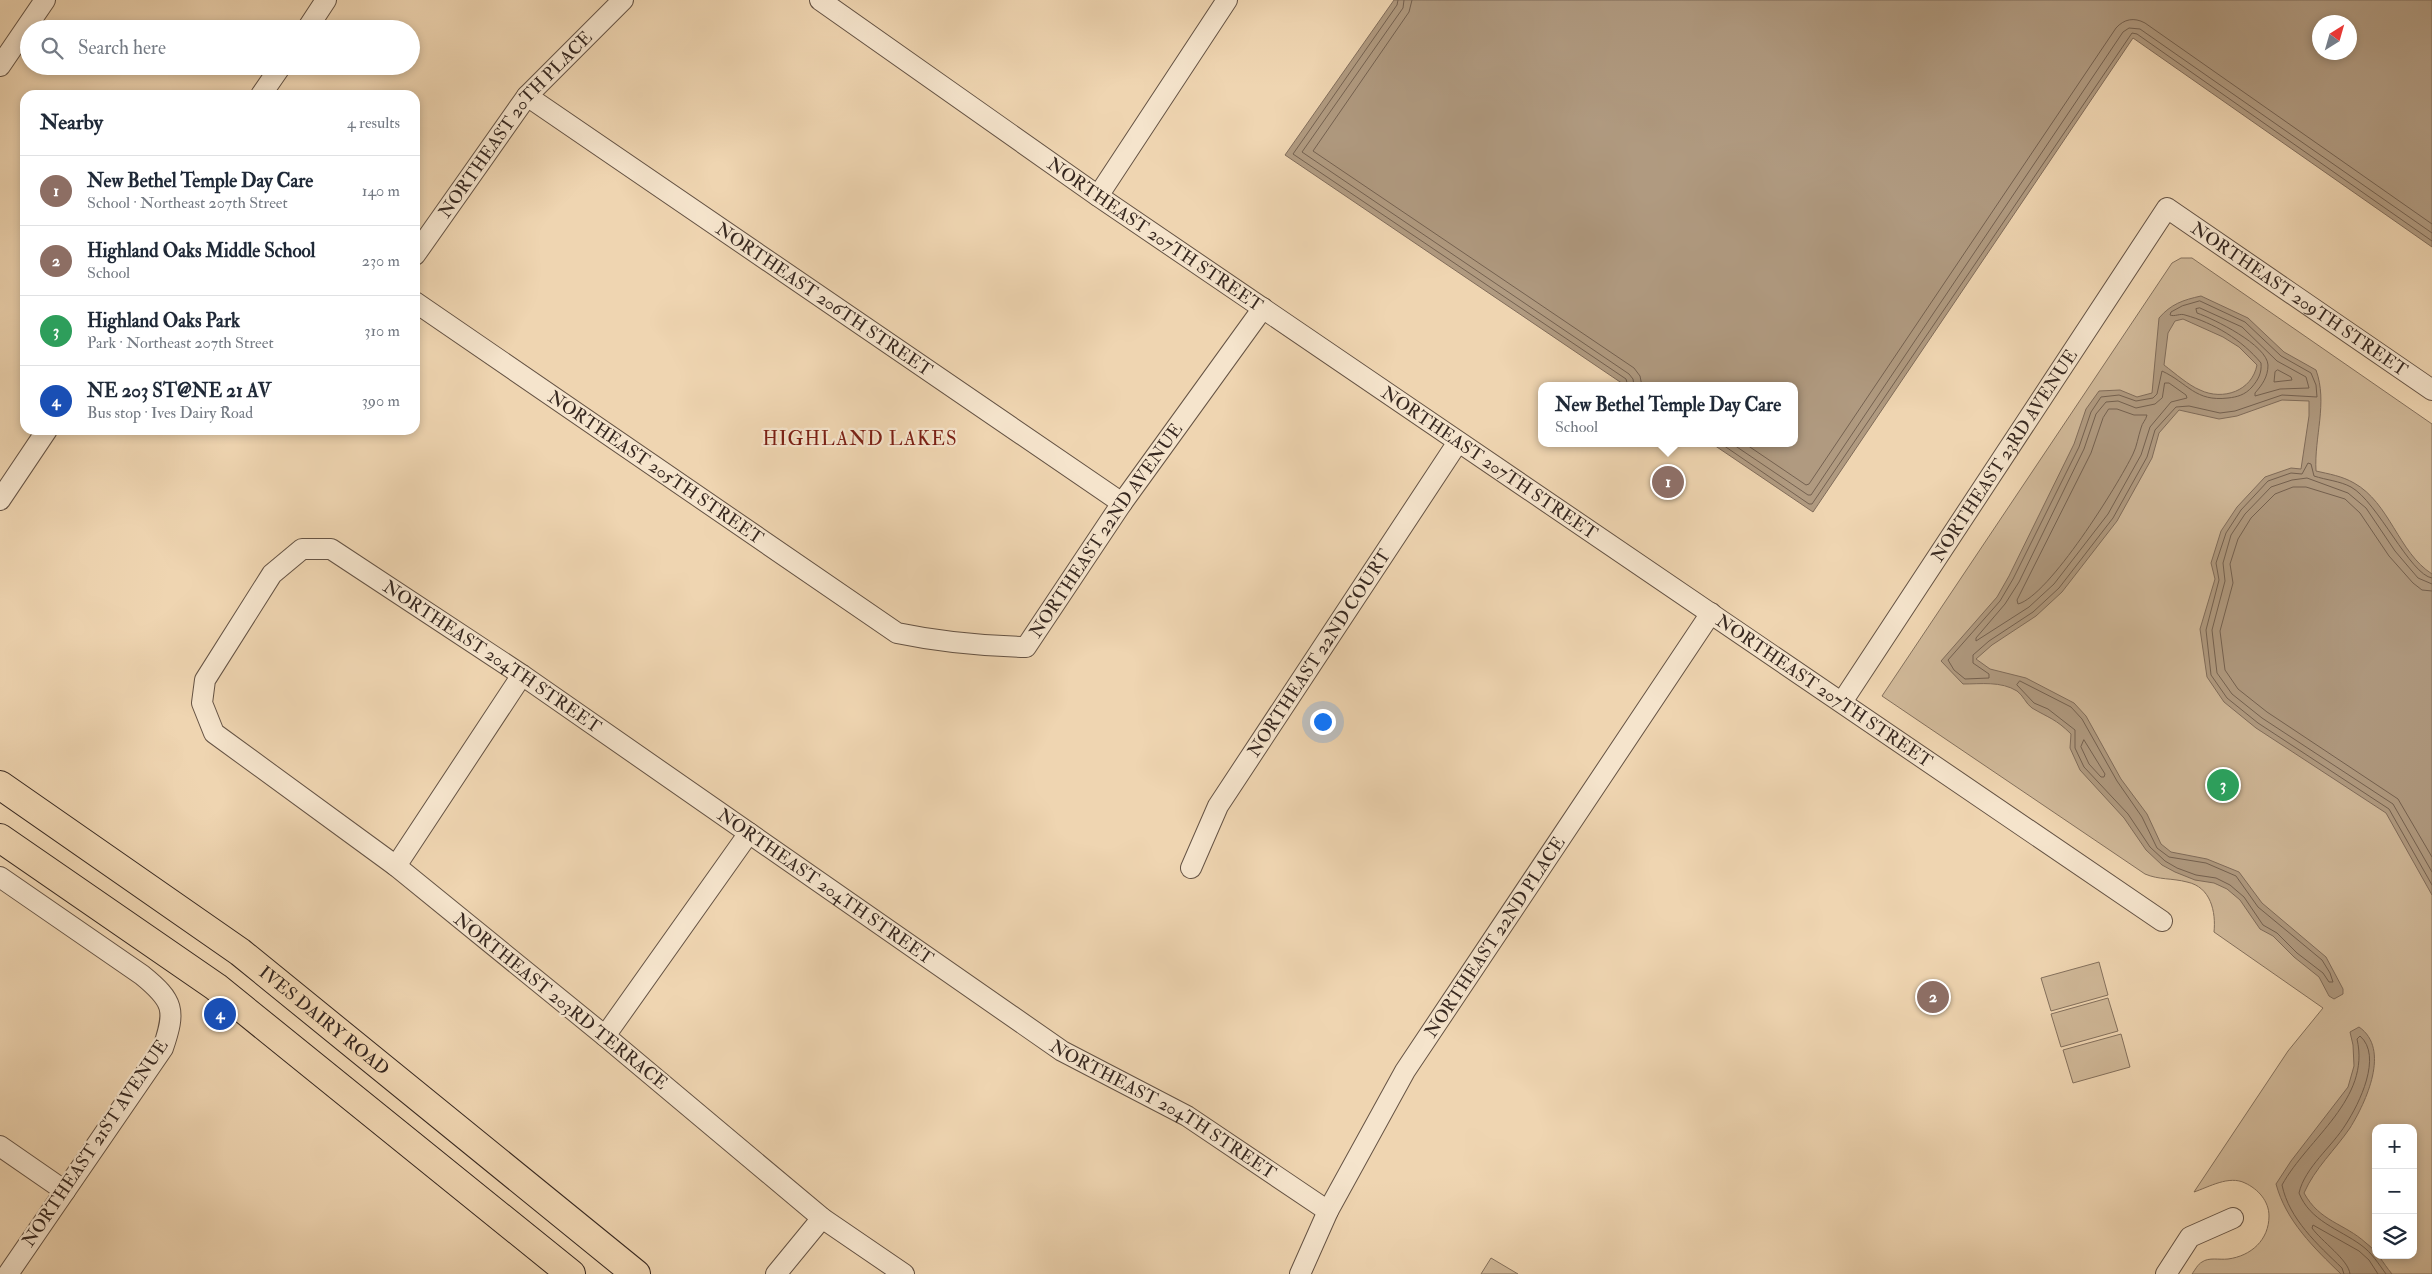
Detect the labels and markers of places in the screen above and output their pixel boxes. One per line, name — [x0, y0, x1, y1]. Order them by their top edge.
pin: 1 — [1652, 463, 1684, 501]
pin: 3 — [2207, 766, 2239, 804]
pin: 2 — [1917, 978, 1949, 1016]
pin: 4 — [204, 995, 236, 1033]

